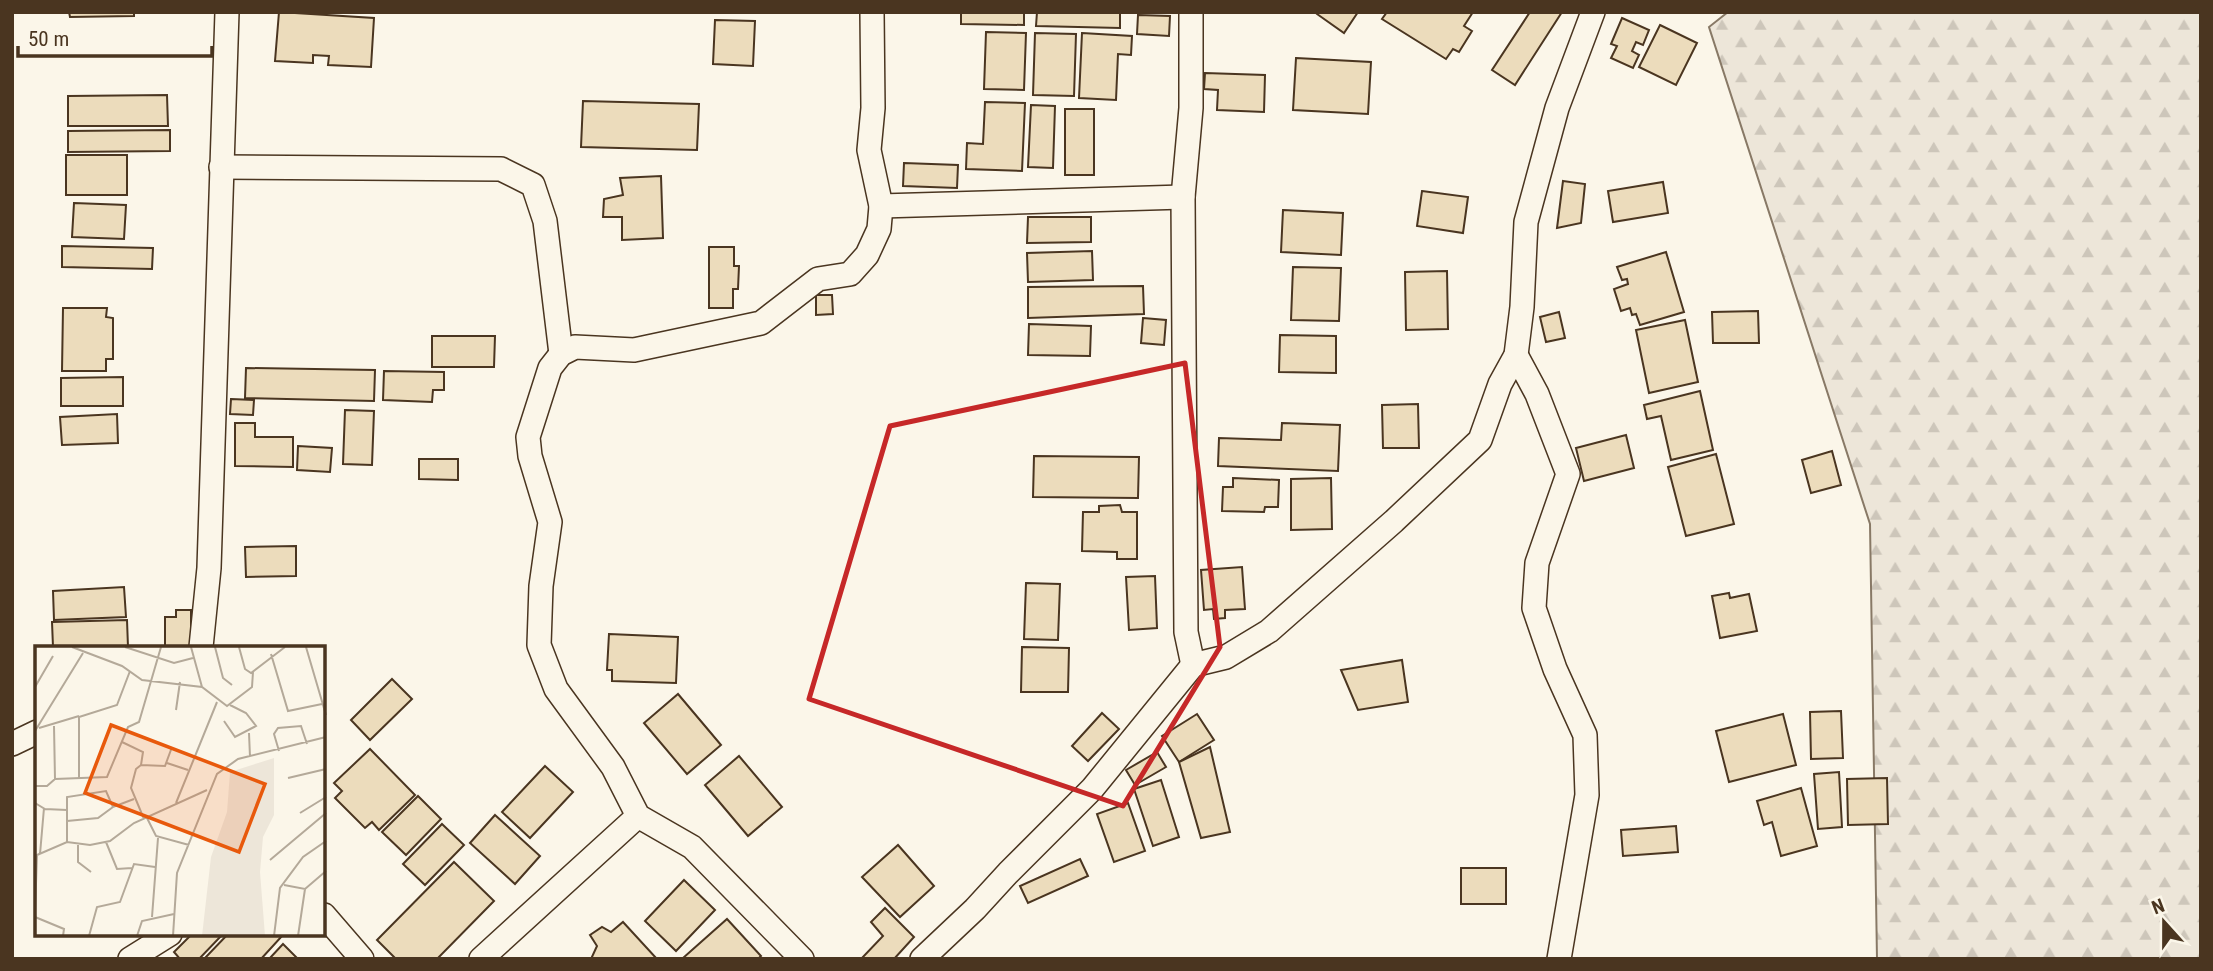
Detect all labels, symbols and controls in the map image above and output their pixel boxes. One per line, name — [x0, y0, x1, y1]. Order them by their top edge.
scale bar — [18, 14, 212, 58]
text: 50 m — [28, 27, 69, 51]
inset map — [35, 646, 326, 936]
north arrow — [2129, 887, 2199, 957]
text: N — [2149, 894, 2168, 919]

